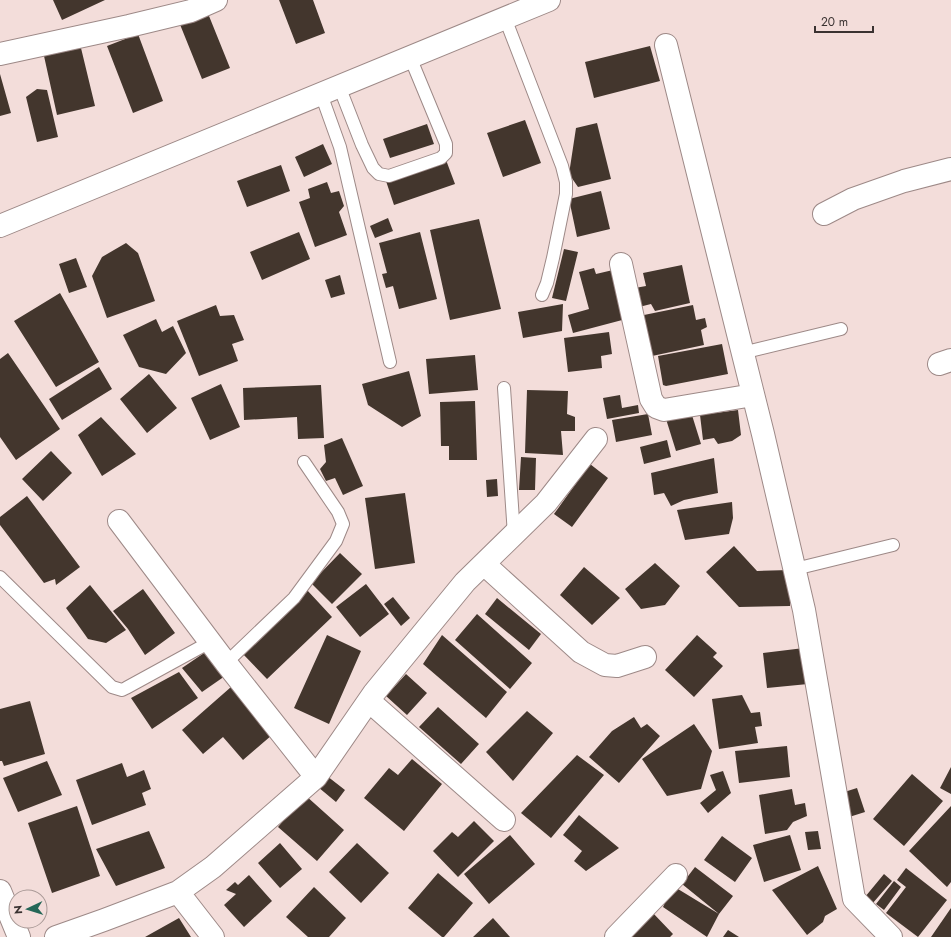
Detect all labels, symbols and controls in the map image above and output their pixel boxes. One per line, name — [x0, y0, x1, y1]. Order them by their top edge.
scale bar — [815, 8, 873, 34]
text: 20 m — [821, 13, 848, 31]
north arrow — [8, 889, 48, 929]
text: N — [10, 905, 26, 915]

